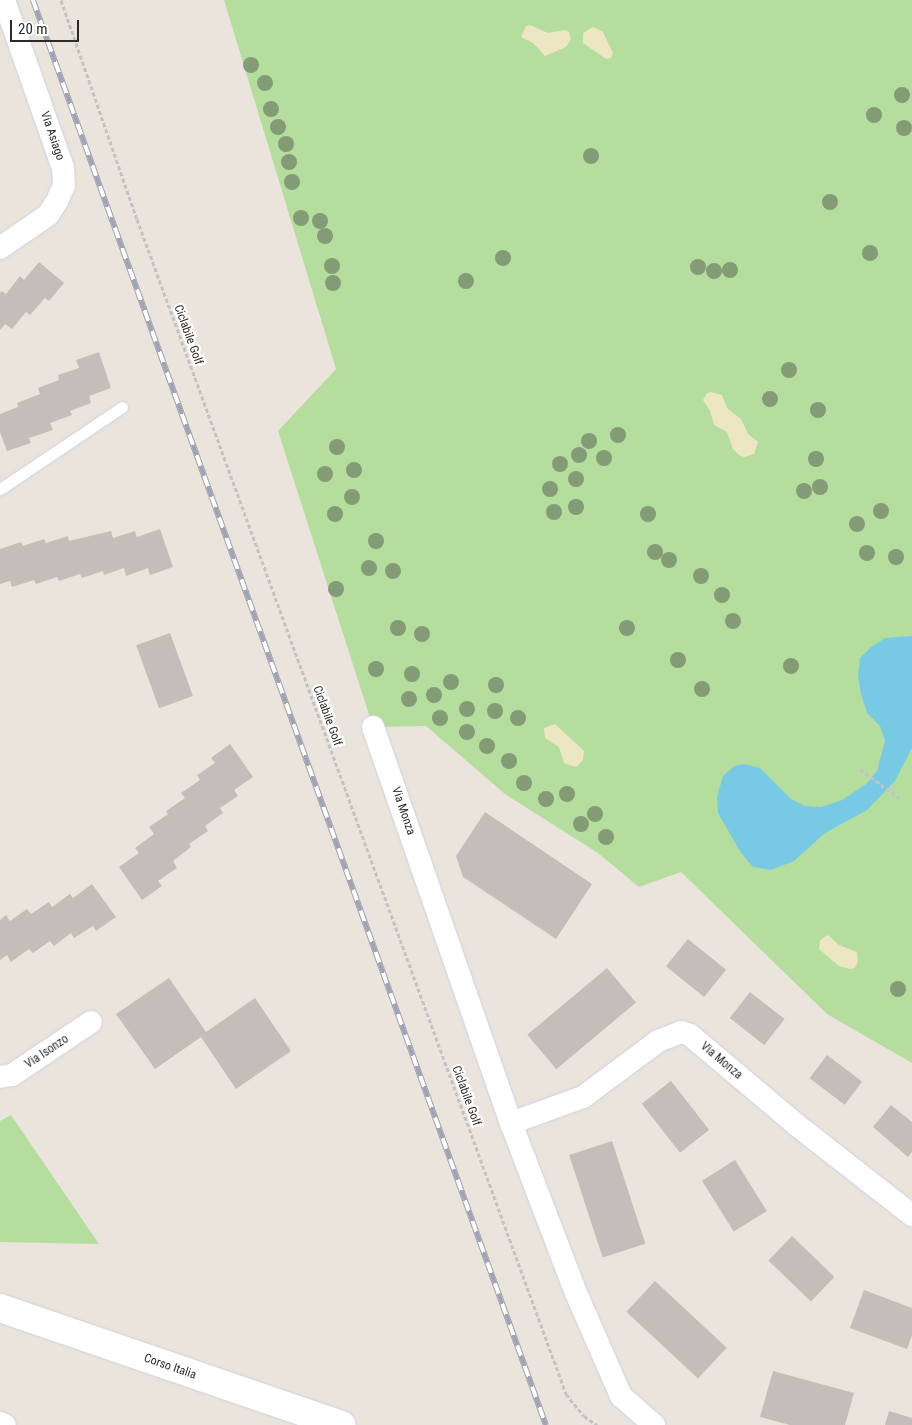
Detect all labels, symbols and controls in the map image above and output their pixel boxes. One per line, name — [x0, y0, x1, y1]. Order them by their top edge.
scale bar — [12, 10, 81, 42]
text: 20 m — [18, 20, 48, 38]
street label: Via Asiago — [37, 110, 67, 162]
street label: Ciclabile Golf — [170, 303, 206, 367]
street label: Ciclabile Golf — [309, 684, 345, 748]
street label: Via Monza — [388, 785, 418, 837]
street label: Via Isonzo — [22, 1032, 72, 1072]
street label: Via Monza — [697, 1039, 745, 1083]
street label: Ciclabile Golf — [448, 1064, 484, 1128]
street label: Corso Italia — [142, 1351, 198, 1383]

